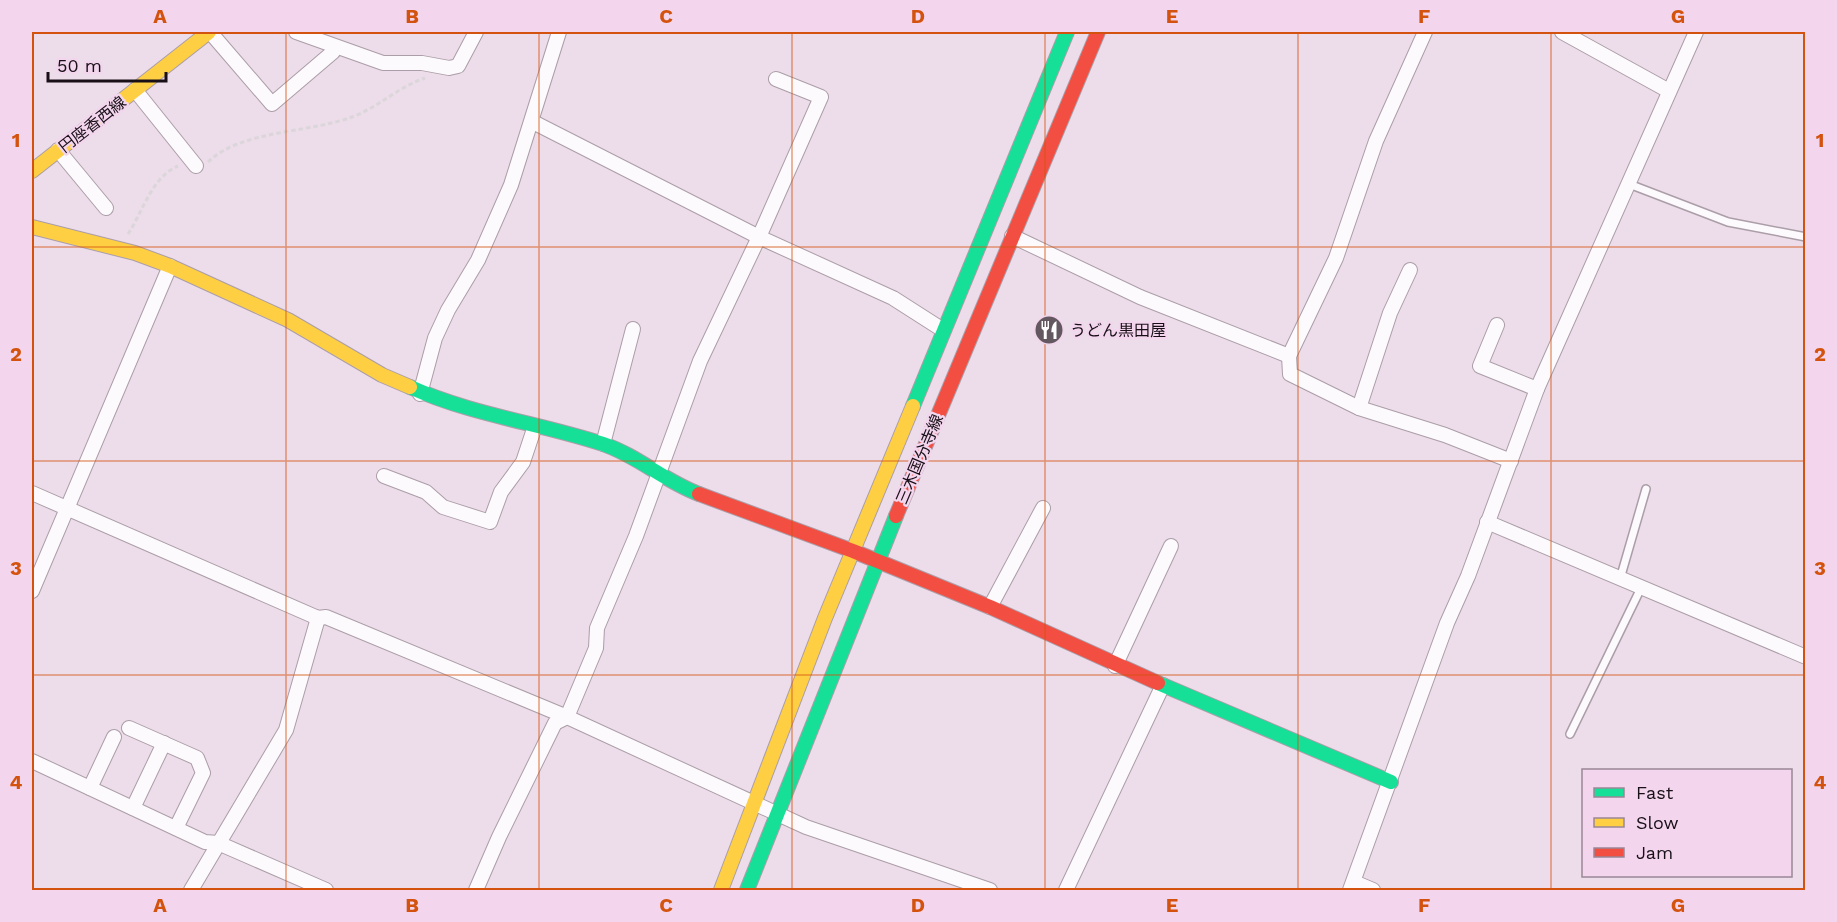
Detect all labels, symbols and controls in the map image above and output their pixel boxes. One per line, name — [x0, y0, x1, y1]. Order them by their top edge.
text: A — [153, 4, 167, 28]
text: B — [405, 4, 419, 28]
text: C — [659, 4, 673, 28]
text: D — [911, 4, 925, 28]
text: E — [1166, 4, 1178, 28]
text: F — [1418, 4, 1430, 28]
text: G — [1671, 4, 1685, 28]
scale bar — [48, 45, 166, 83]
text: 50 m — [57, 55, 102, 76]
street label: 円座香西線 — [55, 92, 130, 157]
text: 1 — [12, 128, 20, 152]
text: 1 — [1816, 128, 1824, 152]
restaurant icon: うどん黒田屋 — [1033, 314, 1065, 346]
place label: うどん黒田屋 — [1070, 321, 1166, 340]
text: 2 — [10, 342, 22, 366]
text: 2 — [1814, 342, 1826, 366]
street label: 三木国分寺線 — [892, 411, 947, 507]
text: 3 — [10, 556, 22, 580]
text: 3 — [1814, 556, 1826, 580]
legend — [1582, 769, 1792, 877]
text: 4 — [10, 770, 23, 794]
text: 4 — [1814, 770, 1827, 794]
text: Fast — [1636, 782, 1674, 803]
text: Slow — [1636, 812, 1679, 833]
text: Jam — [1636, 842, 1673, 863]
text: A — [153, 893, 167, 917]
text: B — [405, 893, 419, 917]
text: C — [659, 893, 673, 917]
text: D — [911, 893, 925, 917]
text: E — [1166, 893, 1178, 917]
text: F — [1418, 893, 1430, 917]
text: G — [1671, 893, 1685, 917]

